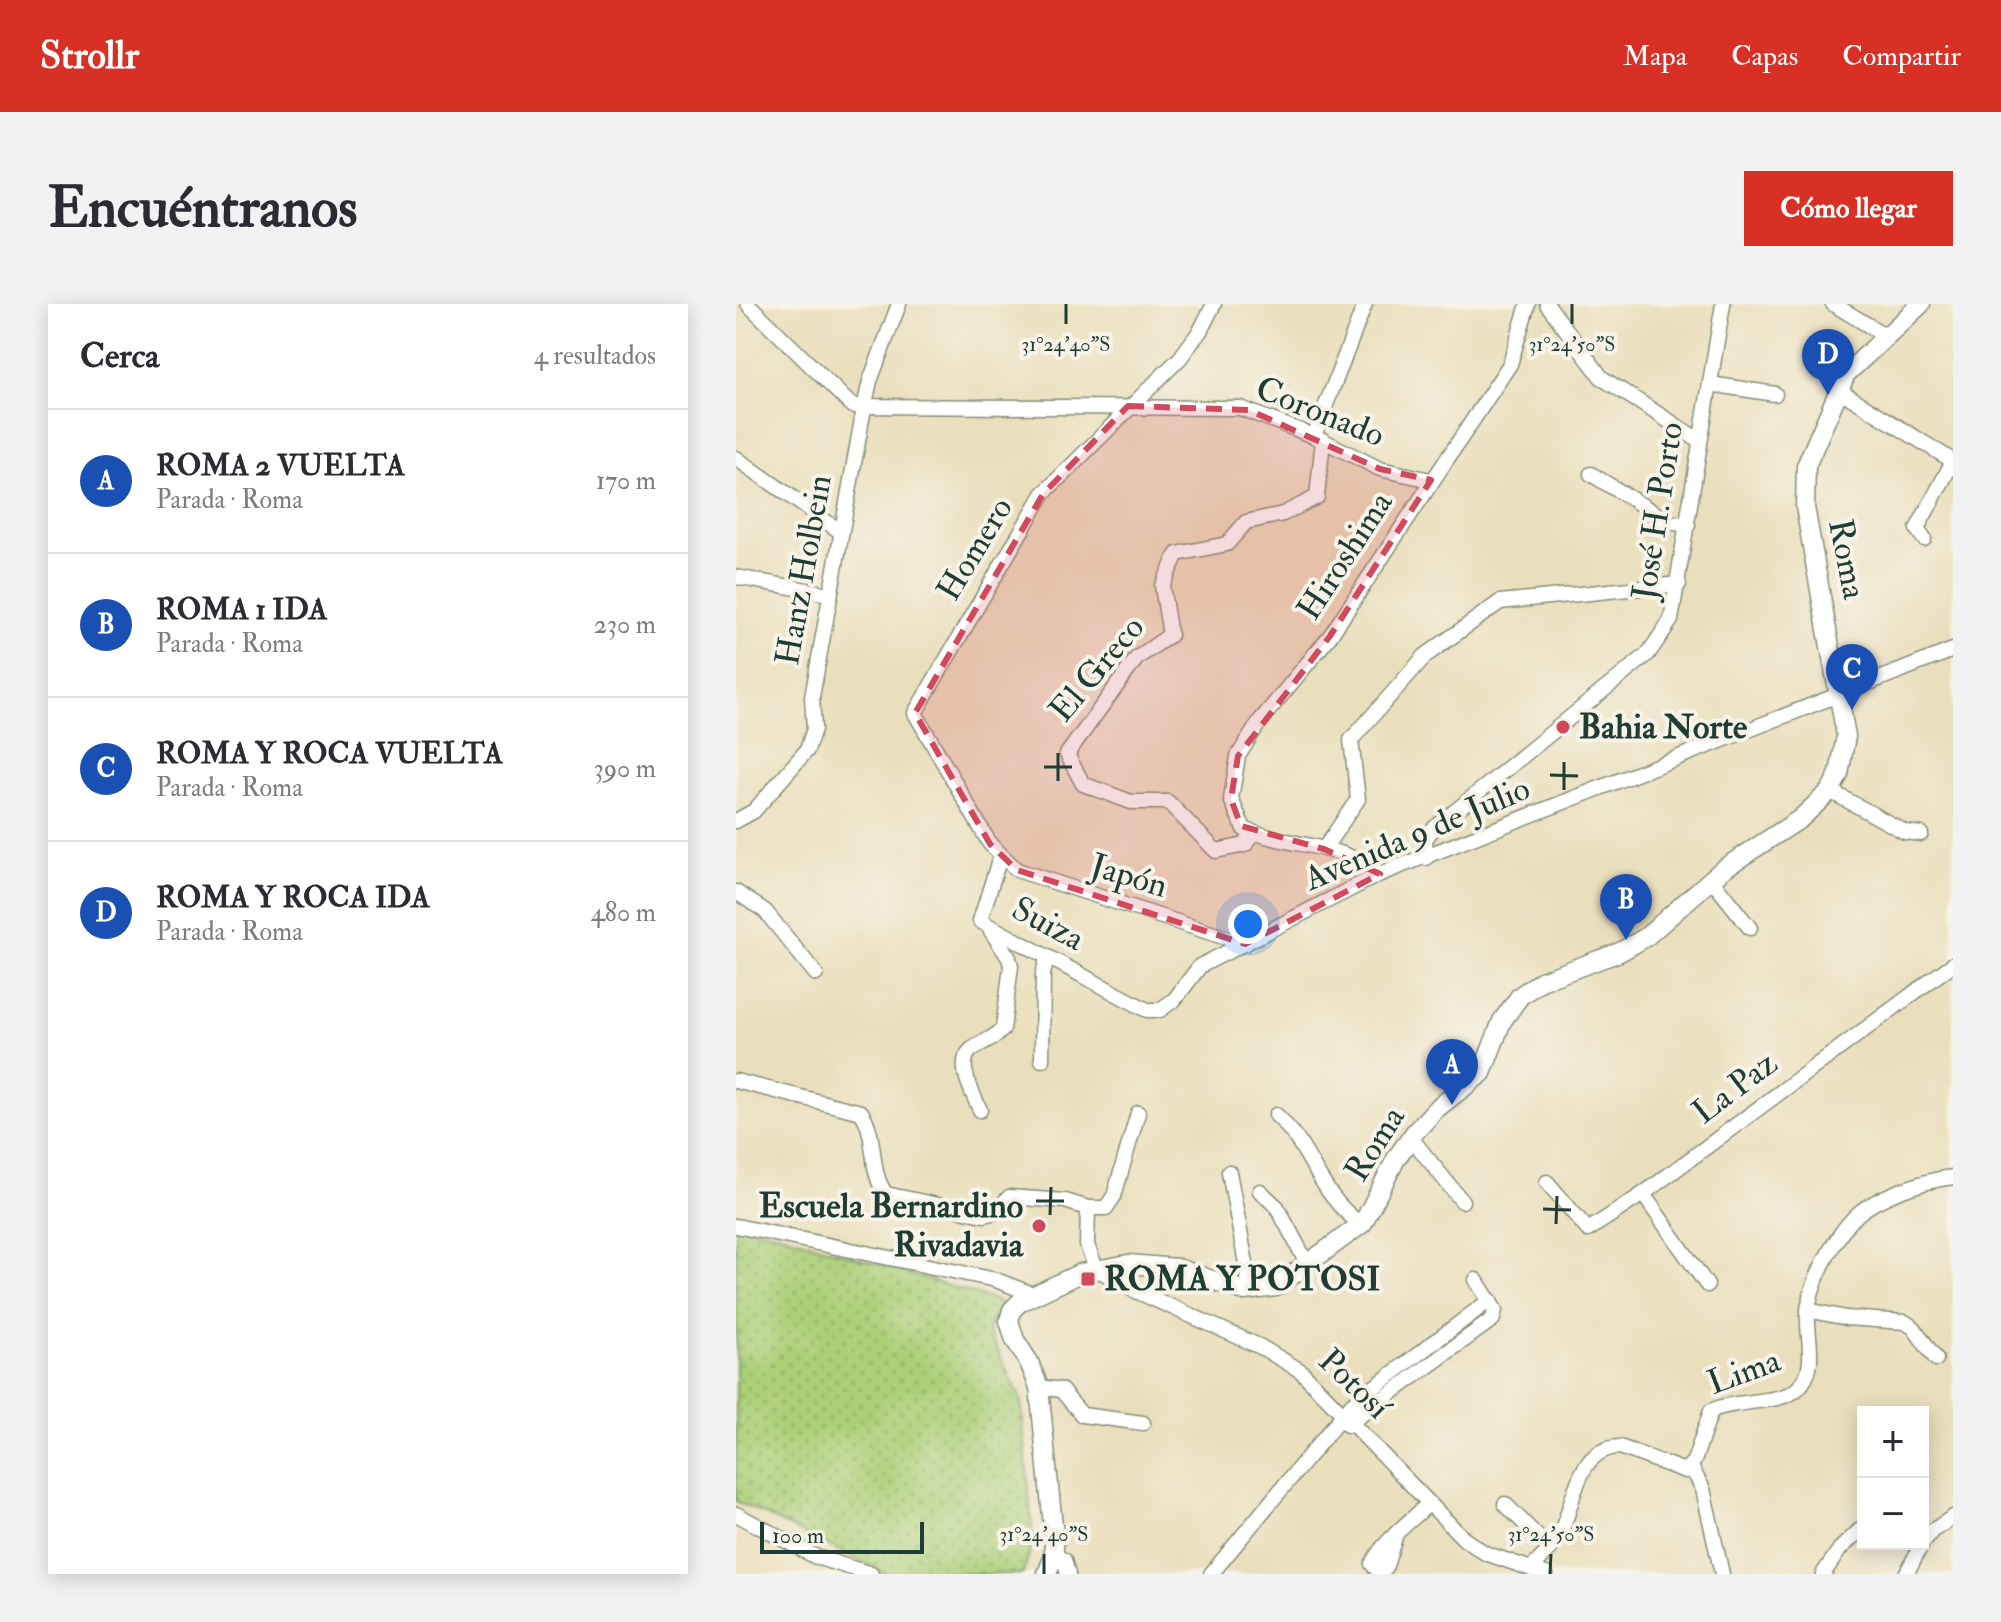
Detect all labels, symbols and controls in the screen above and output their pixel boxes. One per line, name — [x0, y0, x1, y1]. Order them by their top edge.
text: Strollr — [40, 32, 139, 80]
text: Mapa — [1623, 39, 1687, 74]
text: Capas — [1731, 39, 1798, 74]
text: Compartir — [1842, 39, 1961, 74]
button: Cómo llegar — [1744, 171, 1953, 246]
text: Encuéntranos — [48, 173, 357, 244]
pin: D — [1802, 329, 1854, 395]
text: 31°24'40"S — [1022, 332, 1110, 357]
text: 31°24'50"S — [1529, 332, 1615, 357]
text: Cerca — [80, 335, 159, 378]
text: 4 resultados — [534, 340, 656, 372]
street label: Coronado — [1249, 367, 1391, 457]
street label: José H. Porto — [1623, 419, 1693, 604]
text: ROMA 2 VUELTA — [156, 447, 405, 484]
text: A — [98, 465, 114, 497]
text: 170 m — [596, 465, 656, 497]
street label: Hanz Holbein — [766, 471, 842, 669]
street label: Hiroshima — [1288, 483, 1403, 628]
text: Parada · Roma — [156, 484, 303, 516]
street label: Homero — [927, 489, 1023, 609]
street label: Roma — [1818, 515, 1876, 604]
text: ROMA 1 IDA — [156, 591, 328, 628]
street label: El Greco — [1040, 607, 1154, 731]
text: B — [97, 609, 115, 641]
text: 230 m — [594, 609, 656, 641]
text: Parada · Roma — [156, 628, 303, 660]
pin: C — [1826, 644, 1878, 710]
place label: Bahia Norte — [1579, 706, 1748, 749]
marker: Bahia Norte — [1554, 718, 1572, 736]
text: ROMA Y ROCA VUELTA — [156, 735, 503, 772]
text: C — [96, 753, 116, 785]
text: 390 m — [594, 753, 656, 785]
street label: Avenida 9 de Julio — [1297, 767, 1536, 901]
text: Parada · Roma — [156, 772, 303, 804]
street label: Japón — [1084, 844, 1173, 908]
pin: B — [1600, 874, 1652, 940]
text: ROMA Y ROCA IDA — [156, 879, 430, 916]
street label: Suiza — [1004, 887, 1092, 961]
text: D — [95, 897, 117, 929]
text: 480 m — [591, 897, 656, 929]
your location — [1228, 904, 1268, 944]
text: Parada · Roma — [156, 916, 303, 948]
pin: A — [1426, 1039, 1478, 1105]
street label: La Paz — [1684, 1042, 1786, 1134]
street label: Roma — [1335, 1098, 1415, 1190]
place label: Escuela Bernardino Rivadavia — [759, 1185, 1024, 1267]
marker: Escuela Bernardino Rivadavia — [1030, 1217, 1048, 1235]
place label: ROMA Y POTOSI — [1104, 1258, 1380, 1301]
marker: ROMA Y POTOSI — [1079, 1270, 1097, 1288]
street label: Lima — [1702, 1339, 1787, 1405]
street label: Potosí — [1309, 1340, 1400, 1430]
map controls — [1857, 1406, 1929, 1550]
button: + — [1857, 1406, 1929, 1478]
button: − — [1857, 1478, 1929, 1550]
scale bar — [760, 1518, 924, 1554]
text: 100 m — [772, 1522, 824, 1550]
text: 31°24'40"S — [1000, 1522, 1088, 1547]
text: 31°24'50"S — [1508, 1522, 1594, 1547]

